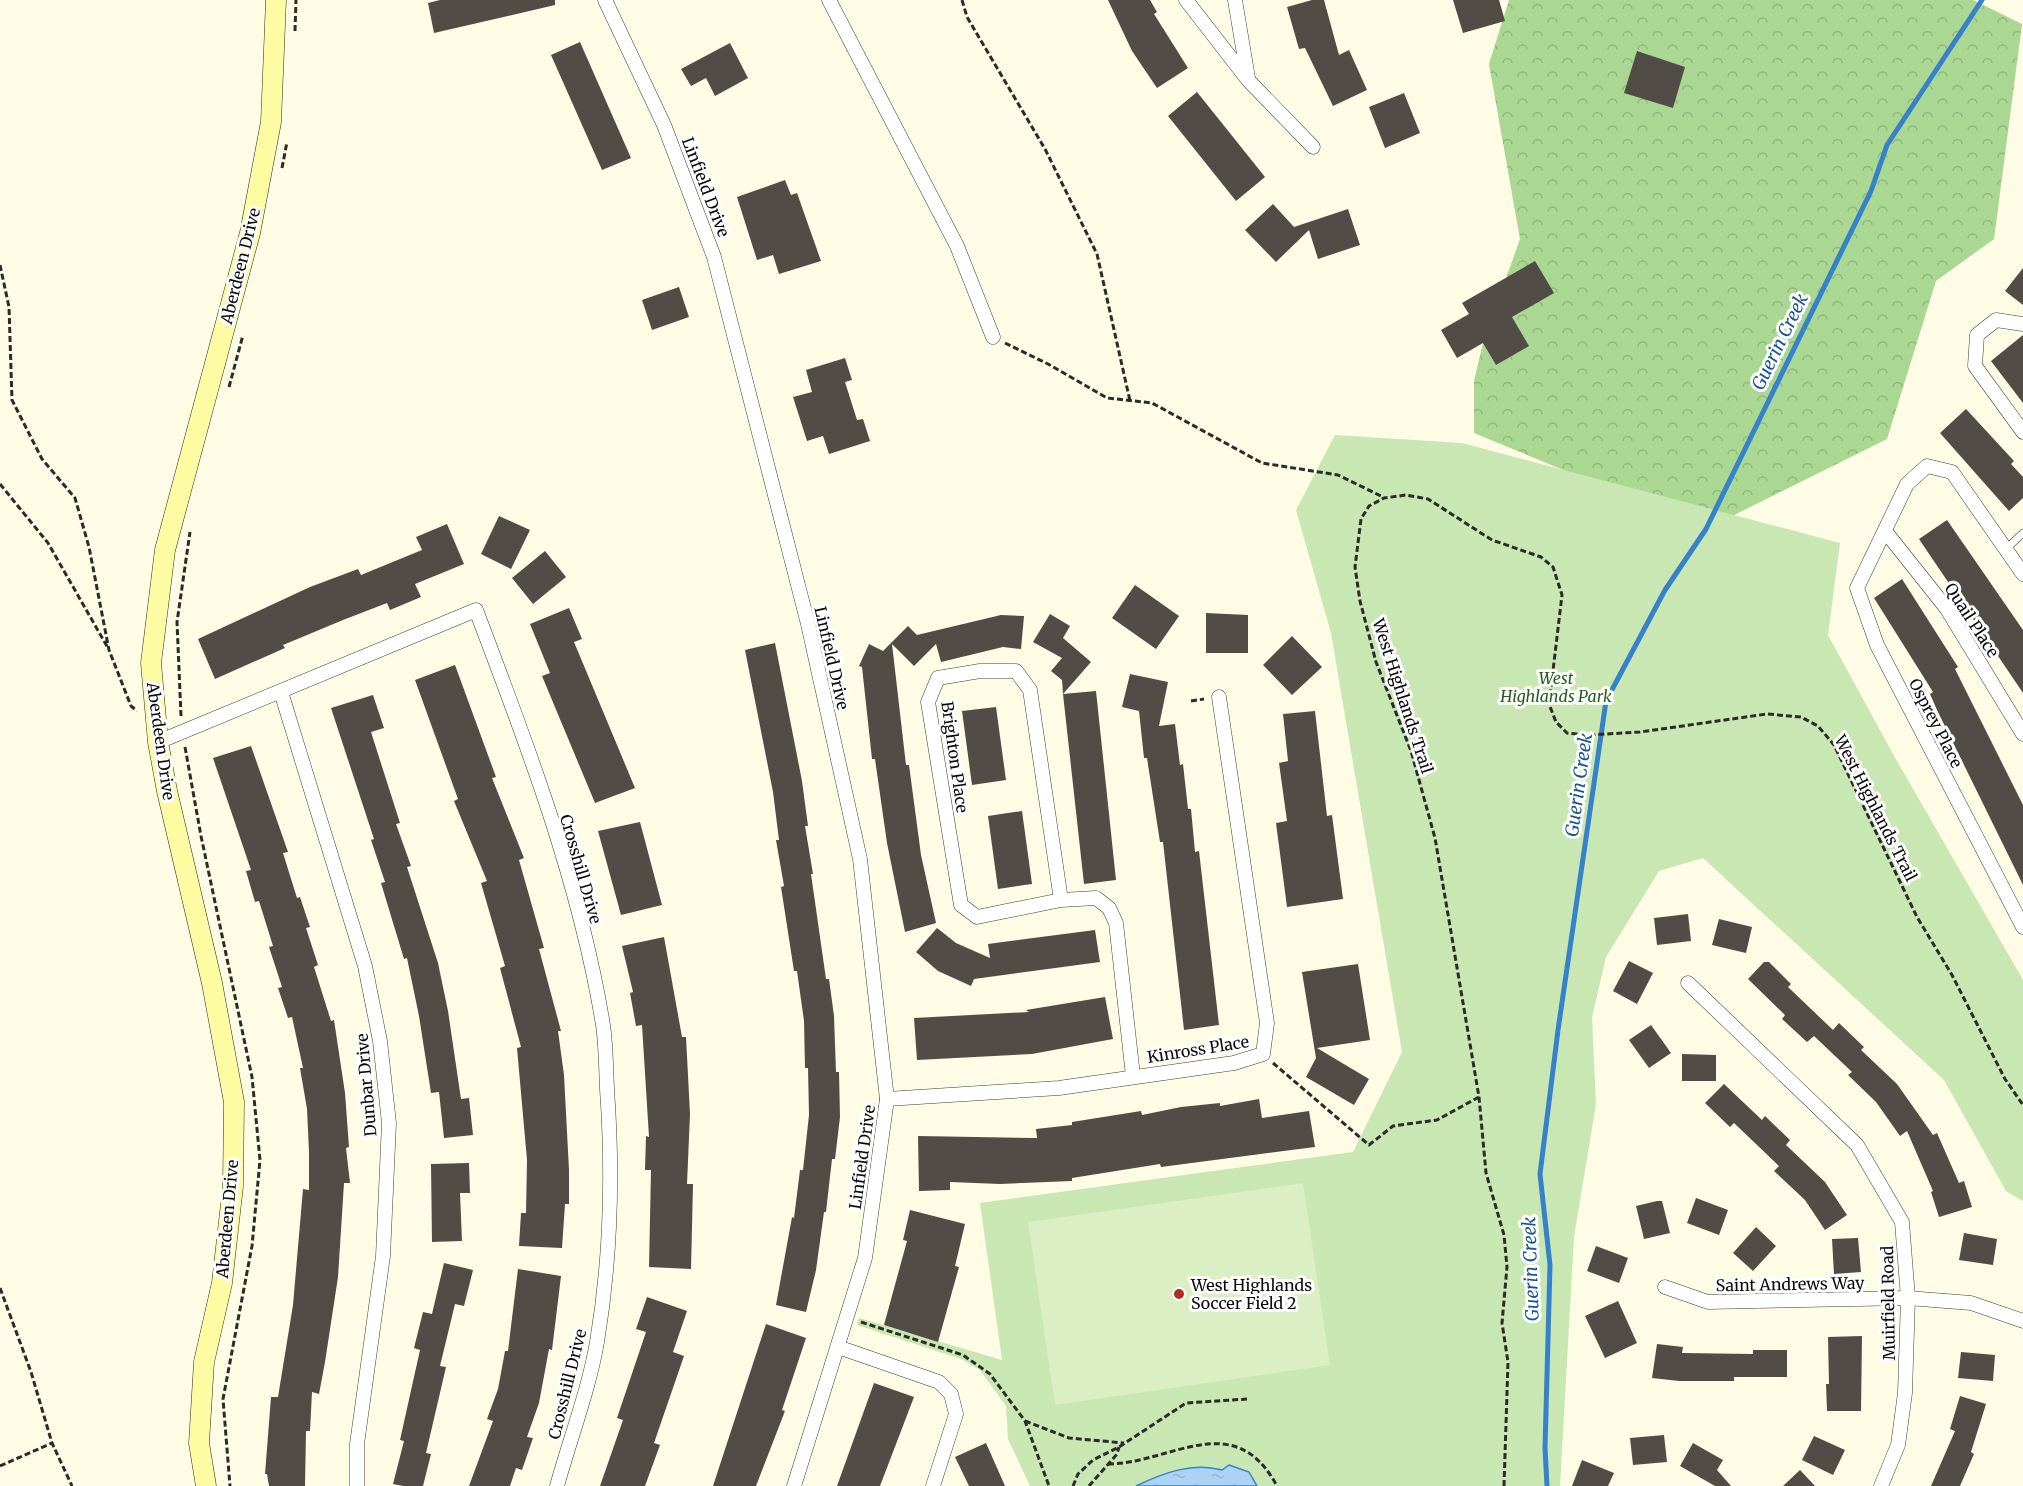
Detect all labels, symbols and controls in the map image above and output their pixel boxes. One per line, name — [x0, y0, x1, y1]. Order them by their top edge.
street label: Linfield Drive — [678, 134, 734, 240]
street label: Aberdeen Drive — [216, 206, 264, 327]
water label: Guerin Creek — [1746, 290, 1813, 394]
street label: Quail Place — [1941, 579, 2003, 661]
street label: Linfield Drive — [810, 605, 854, 711]
street label: West Highlands Trail — [1368, 615, 1438, 776]
park label: West Highlands Park — [1499, 668, 1612, 706]
street label: Osprey Place — [1905, 675, 1967, 771]
street label: Aberdeen Drive — [143, 680, 179, 801]
street label: Brighton Place — [937, 700, 973, 814]
street label: West Highlands Trail — [1830, 731, 1922, 885]
water label: Guerin Creek — [1560, 732, 1597, 838]
street label: Crosshill Drive — [556, 812, 606, 926]
street label: Kinross Place — [1146, 1031, 1250, 1067]
street label: Dunbar Drive — [352, 1033, 380, 1137]
street label: Linfield Drive — [845, 1104, 879, 1210]
street label: Aberdeen Drive — [212, 1159, 242, 1280]
water label: Guerin Creek — [1517, 1216, 1544, 1322]
street label: Muirfield Road — [1877, 1245, 1899, 1361]
street label: Saint Andrews Way — [1715, 1273, 1865, 1295]
place label: West Highlands Soccer Field 2 — [1190, 1275, 1312, 1313]
marker: West Highlands Soccer Field 2 — [1172, 1287, 1186, 1301]
street label: Crosshill Drive — [544, 1327, 590, 1441]

